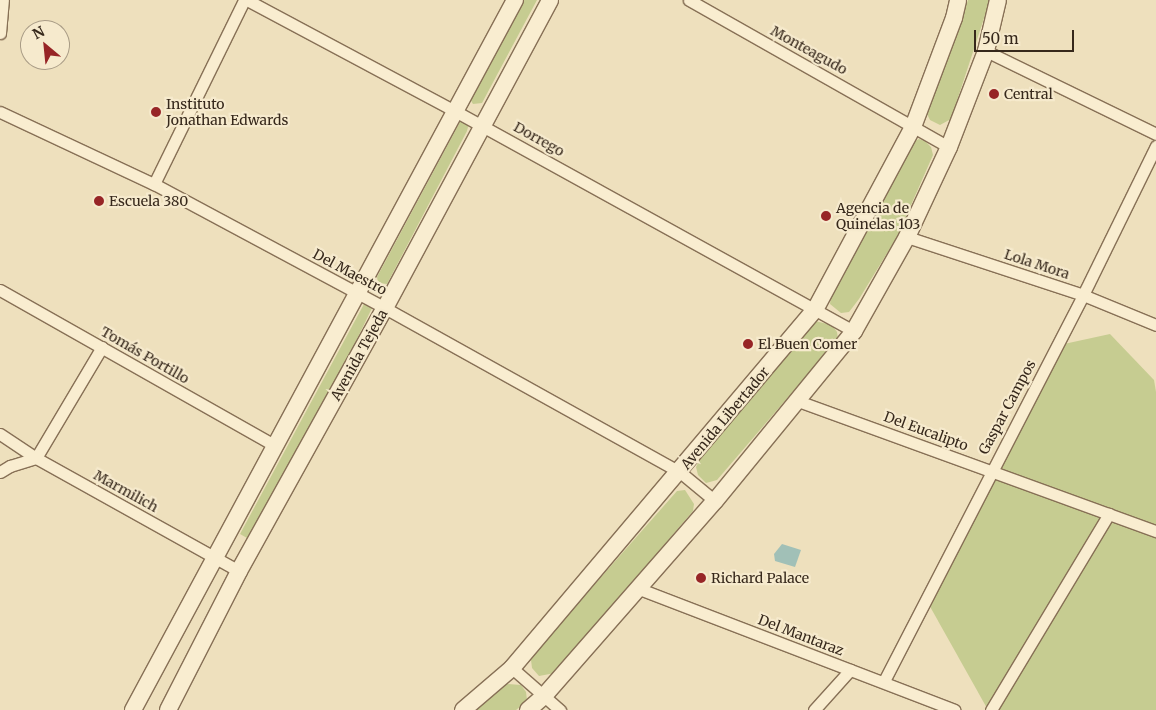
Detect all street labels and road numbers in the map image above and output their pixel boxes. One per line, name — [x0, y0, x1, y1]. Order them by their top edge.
street label: Monteagudo — [768, 22, 850, 78]
street label: Dorrego — [511, 118, 567, 160]
street label: Del Maestro — [310, 246, 390, 298]
street label: Lola Mora — [1002, 246, 1072, 282]
street label: Avenida Tejeda — [327, 306, 391, 404]
street label: Tomás Portillo — [98, 323, 192, 387]
street label: Gaspar Campos — [975, 357, 1039, 457]
street label: Avenida Libertador — [677, 363, 773, 473]
street label: Del Eucalipto — [882, 408, 970, 454]
street label: Marmilich — [91, 466, 161, 516]
street label: Del Mantaraz — [756, 611, 846, 659]

